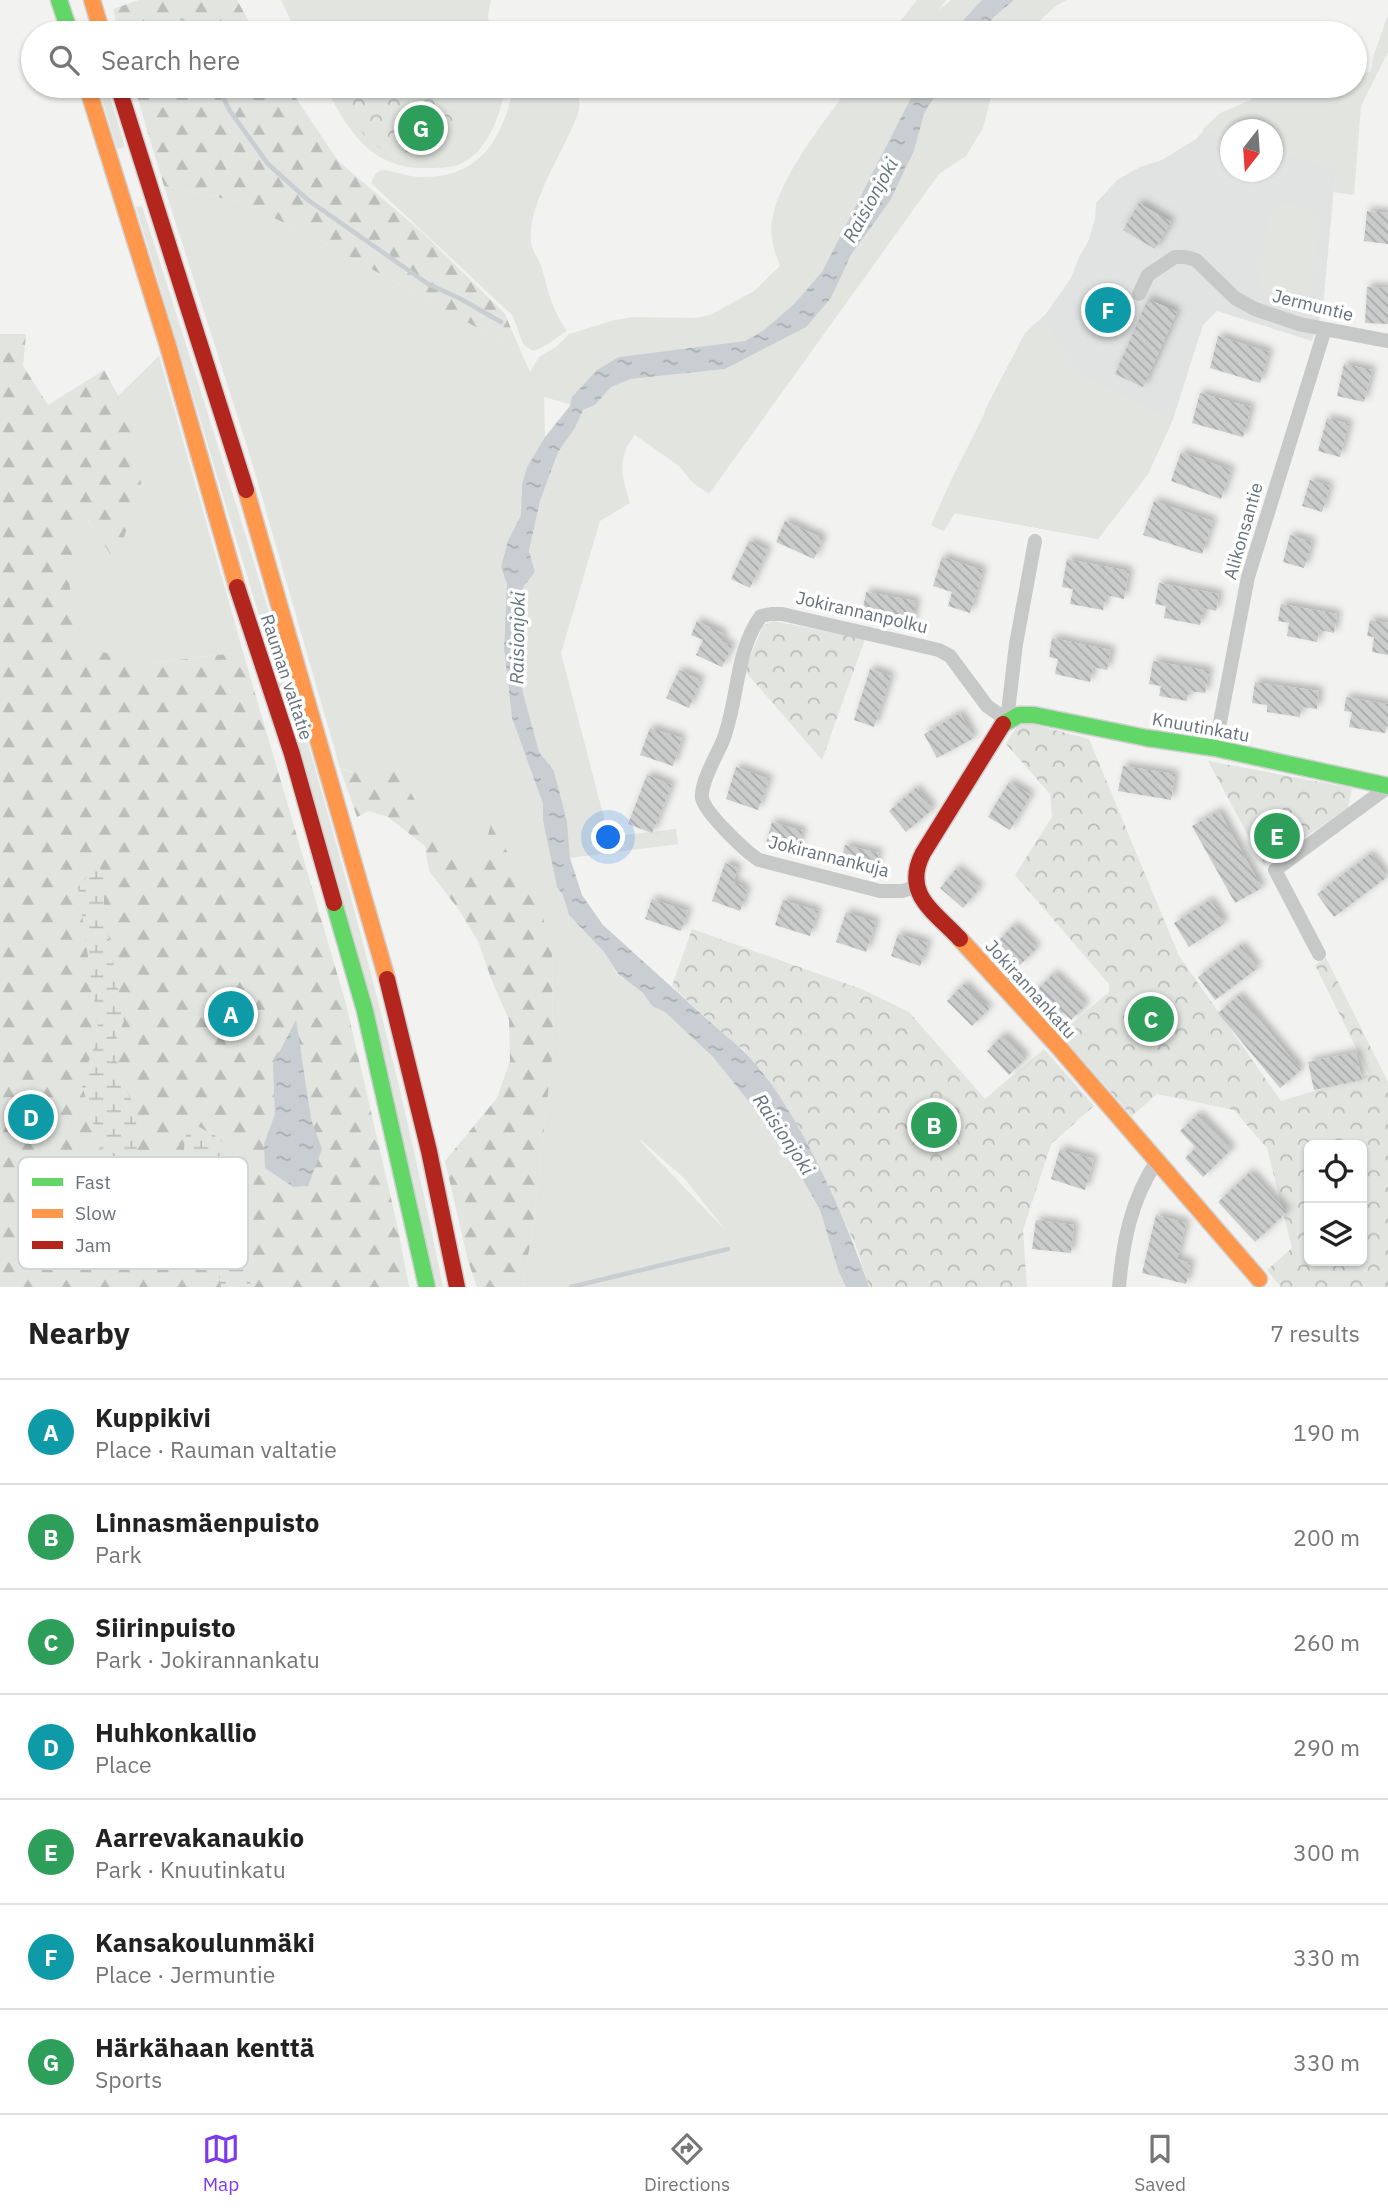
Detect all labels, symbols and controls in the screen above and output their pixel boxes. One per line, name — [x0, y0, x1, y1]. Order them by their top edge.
search box — [21, 21, 1367, 98]
icon: search — [45, 41, 83, 79]
text: Search here — [101, 43, 240, 77]
pin: G — [398, 102, 444, 154]
north arrow — [1220, 119, 1283, 182]
water label: Raisionjoki — [837, 153, 903, 246]
pin: F — [1085, 284, 1131, 336]
street label: Jermuntie — [1270, 284, 1356, 326]
street label: Alikonsantie — [1218, 480, 1268, 582]
street label: Jokirannanpolku — [794, 586, 930, 638]
water label: Raisionjoki — [504, 590, 530, 685]
street label: Rauman valtatie — [256, 611, 318, 743]
street label: Knuutinkatu — [1151, 707, 1251, 747]
pin: E — [1254, 810, 1300, 862]
your location — [591, 820, 625, 854]
street label: Jokirannankuja — [766, 830, 892, 882]
street label: Jokirannankatu — [981, 935, 1081, 1043]
pin: A — [208, 988, 254, 1040]
pin: C — [1128, 993, 1174, 1045]
water label: Raisionjoki — [748, 1089, 820, 1180]
pin: D — [8, 1091, 54, 1143]
pin: B — [911, 1099, 957, 1151]
map controls — [1304, 1140, 1367, 1266]
button: locate — [1304, 1140, 1367, 1203]
legend — [18, 1157, 248, 1269]
text: Fast — [75, 1170, 111, 1194]
text: Slow — [75, 1201, 116, 1225]
button: layers — [1304, 1203, 1367, 1266]
text: Jam — [75, 1233, 111, 1257]
text: Nearby — [28, 1313, 130, 1352]
text: 7 results — [1270, 1318, 1360, 1348]
text: Kuppikivi — [95, 1400, 211, 1434]
text: A — [43, 1417, 59, 1447]
text: 190 m — [1293, 1417, 1360, 1447]
text: Place · Rauman valtatie — [95, 1434, 337, 1464]
text: Linnasmäenpuisto — [95, 1505, 319, 1539]
text: B — [43, 1522, 59, 1552]
text: 200 m — [1293, 1522, 1360, 1552]
text: Park — [95, 1539, 142, 1569]
text: Siirinpuisto — [95, 1610, 236, 1644]
text: C — [44, 1627, 58, 1657]
text: 260 m — [1293, 1627, 1360, 1657]
text: Park · Jokirannankatu — [95, 1644, 320, 1674]
text: Huhkonkallio — [95, 1715, 257, 1749]
text: D — [43, 1732, 59, 1762]
text: 290 m — [1293, 1732, 1360, 1762]
text: Place — [95, 1749, 152, 1779]
text: Aarrevakanaukio — [95, 1820, 304, 1854]
text: E — [44, 1837, 58, 1867]
text: 300 m — [1293, 1837, 1360, 1867]
text: Park · Knuutinkatu — [95, 1854, 286, 1884]
text: Kansakoulunmäki — [95, 1925, 315, 1959]
text: F — [44, 1942, 58, 1972]
text: 330 m — [1293, 1942, 1360, 1972]
text: Place · Jermuntie — [95, 1959, 275, 1989]
text: Härkähaan kenttä — [95, 2030, 315, 2064]
text: G — [43, 2047, 59, 2077]
text: 330 m — [1293, 2047, 1360, 2077]
text: Sports — [95, 2064, 162, 2094]
tab: Map — [202, 2130, 240, 2196]
tab: Directions — [644, 2130, 730, 2196]
tab: Saved — [1134, 2130, 1186, 2196]

